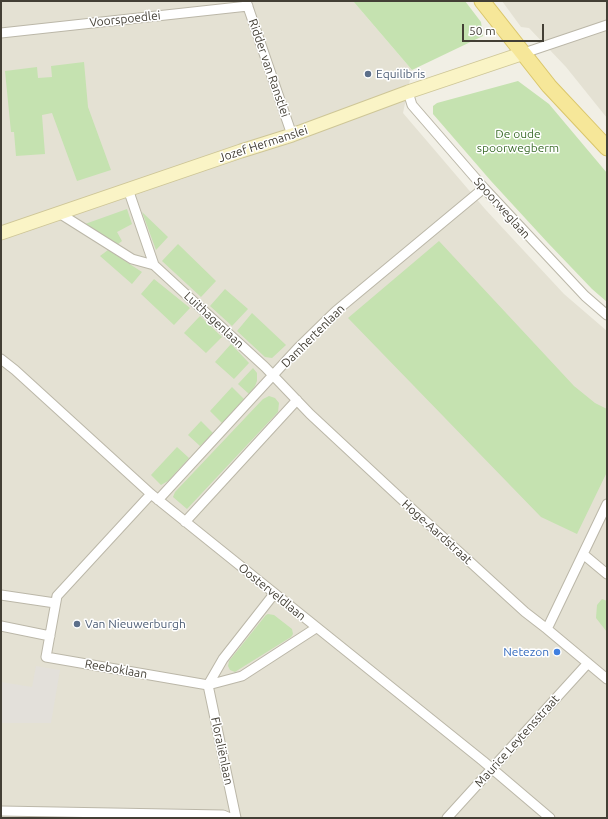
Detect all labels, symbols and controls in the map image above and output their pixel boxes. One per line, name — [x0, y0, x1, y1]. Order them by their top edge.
street label: Voorspoedlei — [89, 8, 161, 30]
scale bar — [464, 16, 546, 42]
street label: Ridder van Ranstlei — [245, 17, 293, 119]
text: 50 m — [469, 24, 496, 37]
place label: Equilibris — [376, 67, 425, 81]
marker: Equilibris — [363, 69, 373, 79]
street label: Jozef Hermanslei — [217, 123, 309, 165]
park label: De oude spoorwegberm — [477, 127, 559, 155]
street label: Spoorweglaan — [471, 174, 533, 242]
street label: Luithagenlaan — [181, 289, 247, 351]
street label: Damhertenlaan — [278, 301, 348, 371]
street label: Hoge-Aardstraat — [399, 497, 475, 567]
street label: Oosterveldlaan — [235, 560, 309, 624]
place label: Van Nieuwerburgh — [85, 617, 186, 631]
marker: Van Nieuwerburgh — [72, 619, 82, 629]
place label: Netezon — [503, 645, 549, 659]
marker: Netezon — [552, 647, 562, 657]
street label: Reeboklaan — [84, 656, 148, 682]
street label: Maurice Leytensstraat — [472, 692, 562, 790]
street label: Floraliënlaan — [208, 716, 236, 786]

